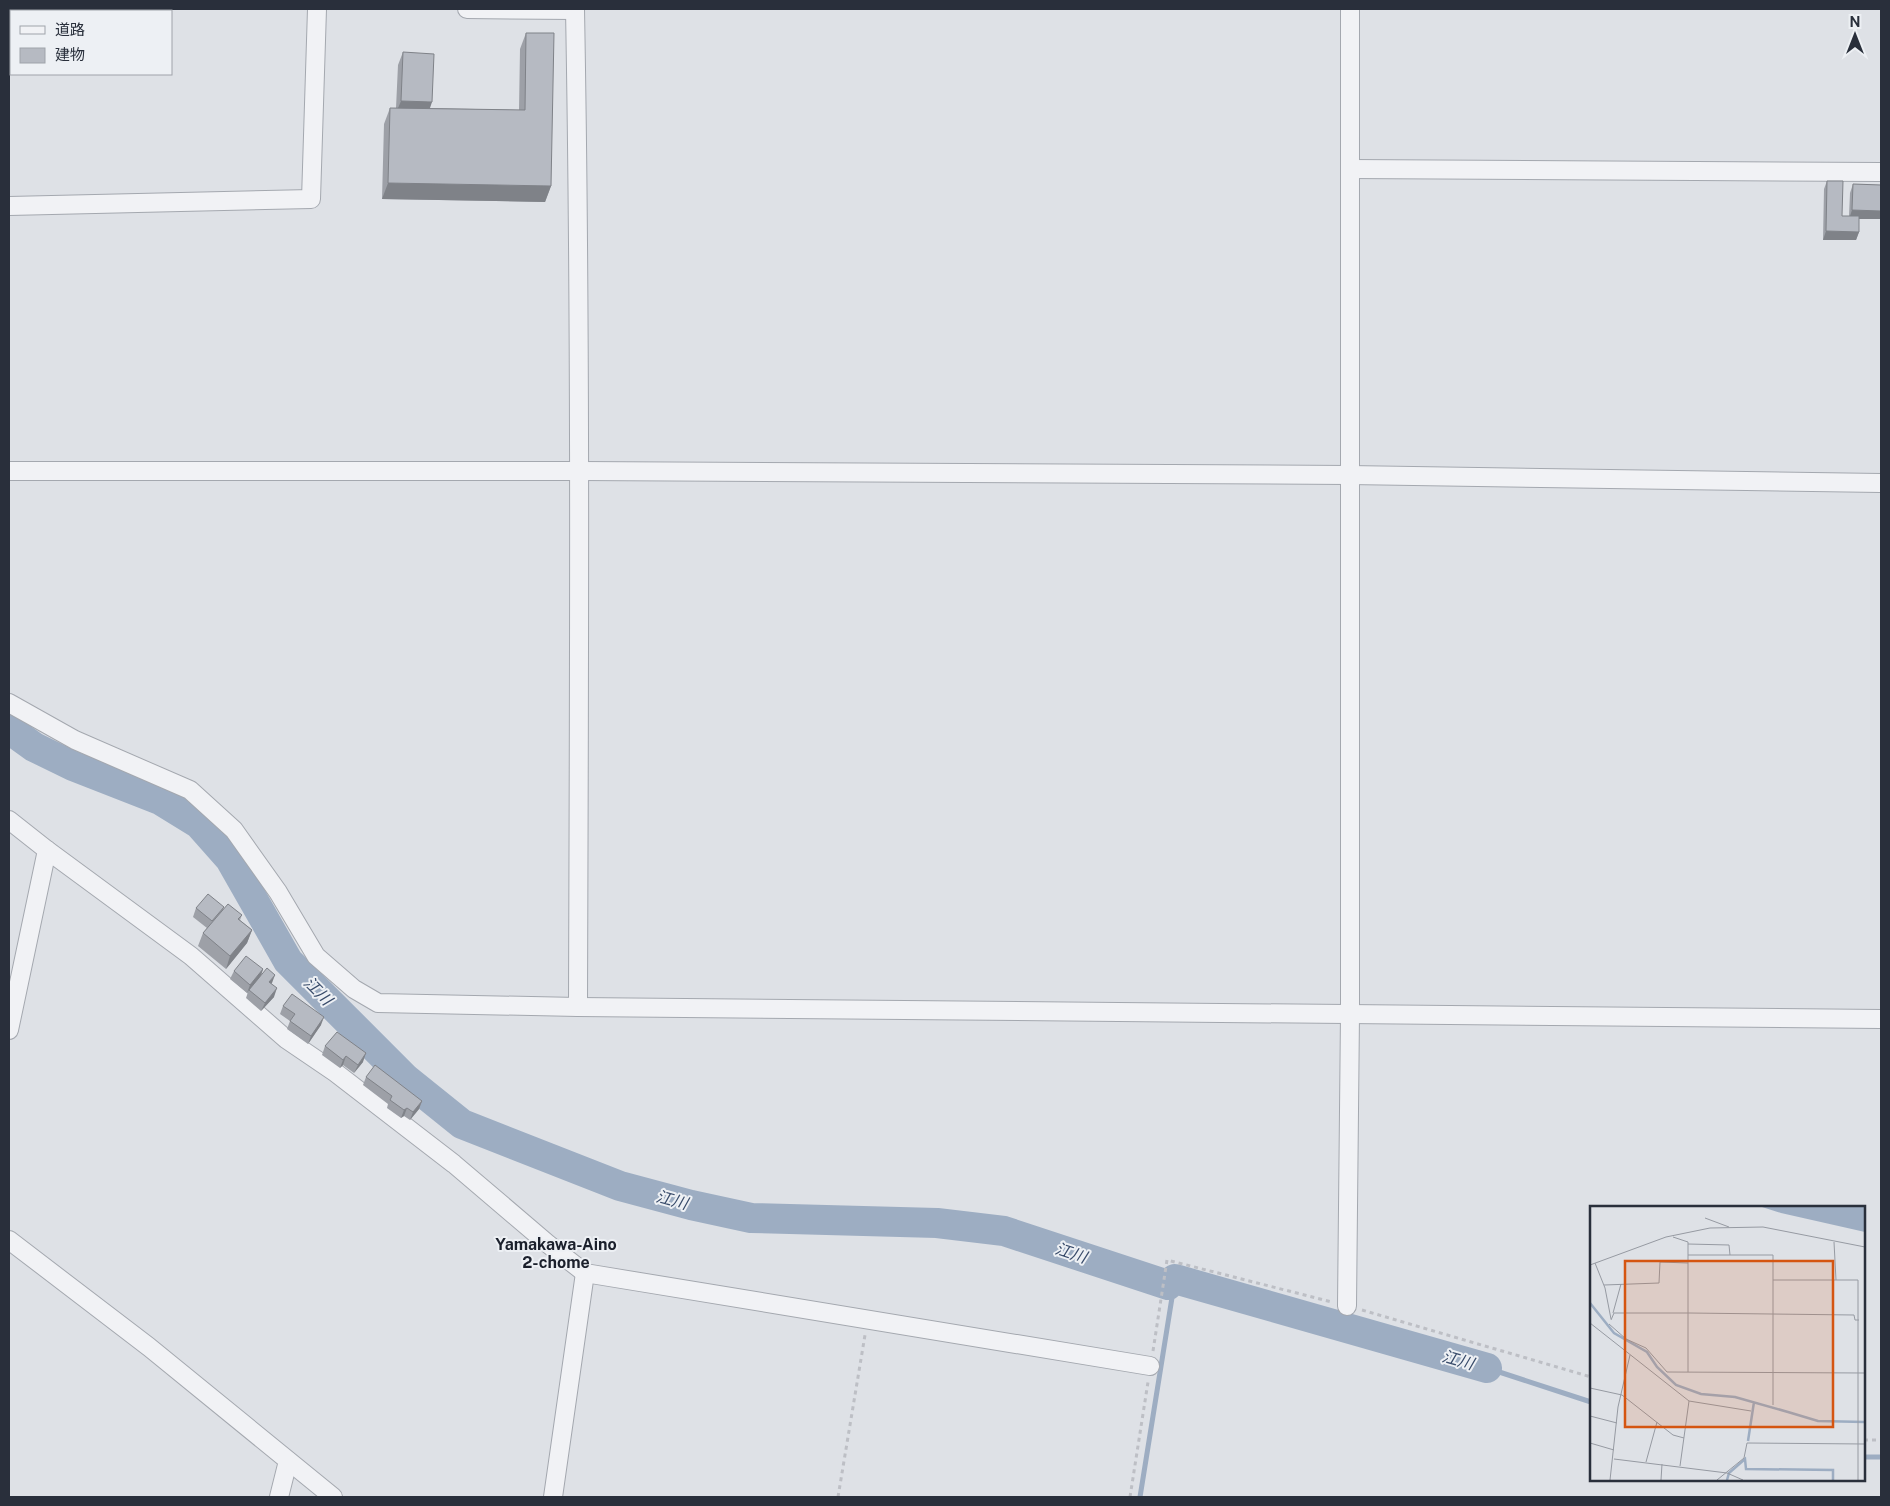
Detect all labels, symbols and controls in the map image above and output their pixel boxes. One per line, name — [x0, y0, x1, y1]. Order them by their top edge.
legend — [10, 10, 172, 75]
north arrow — [1830, 10, 1880, 60]
text: N — [1850, 14, 1860, 30]
text: 道路 — [55, 21, 85, 38]
text: 建物 — [55, 46, 85, 63]
water label: 江川 — [300, 973, 337, 1010]
water label: 江川 — [654, 1187, 692, 1214]
inset map — [1590, 1206, 1865, 1481]
district label: Yamakawa-Aino 2-chome — [495, 1235, 617, 1272]
water label: 江川 — [1053, 1239, 1091, 1268]
water label: 江川 — [1440, 1346, 1478, 1374]

